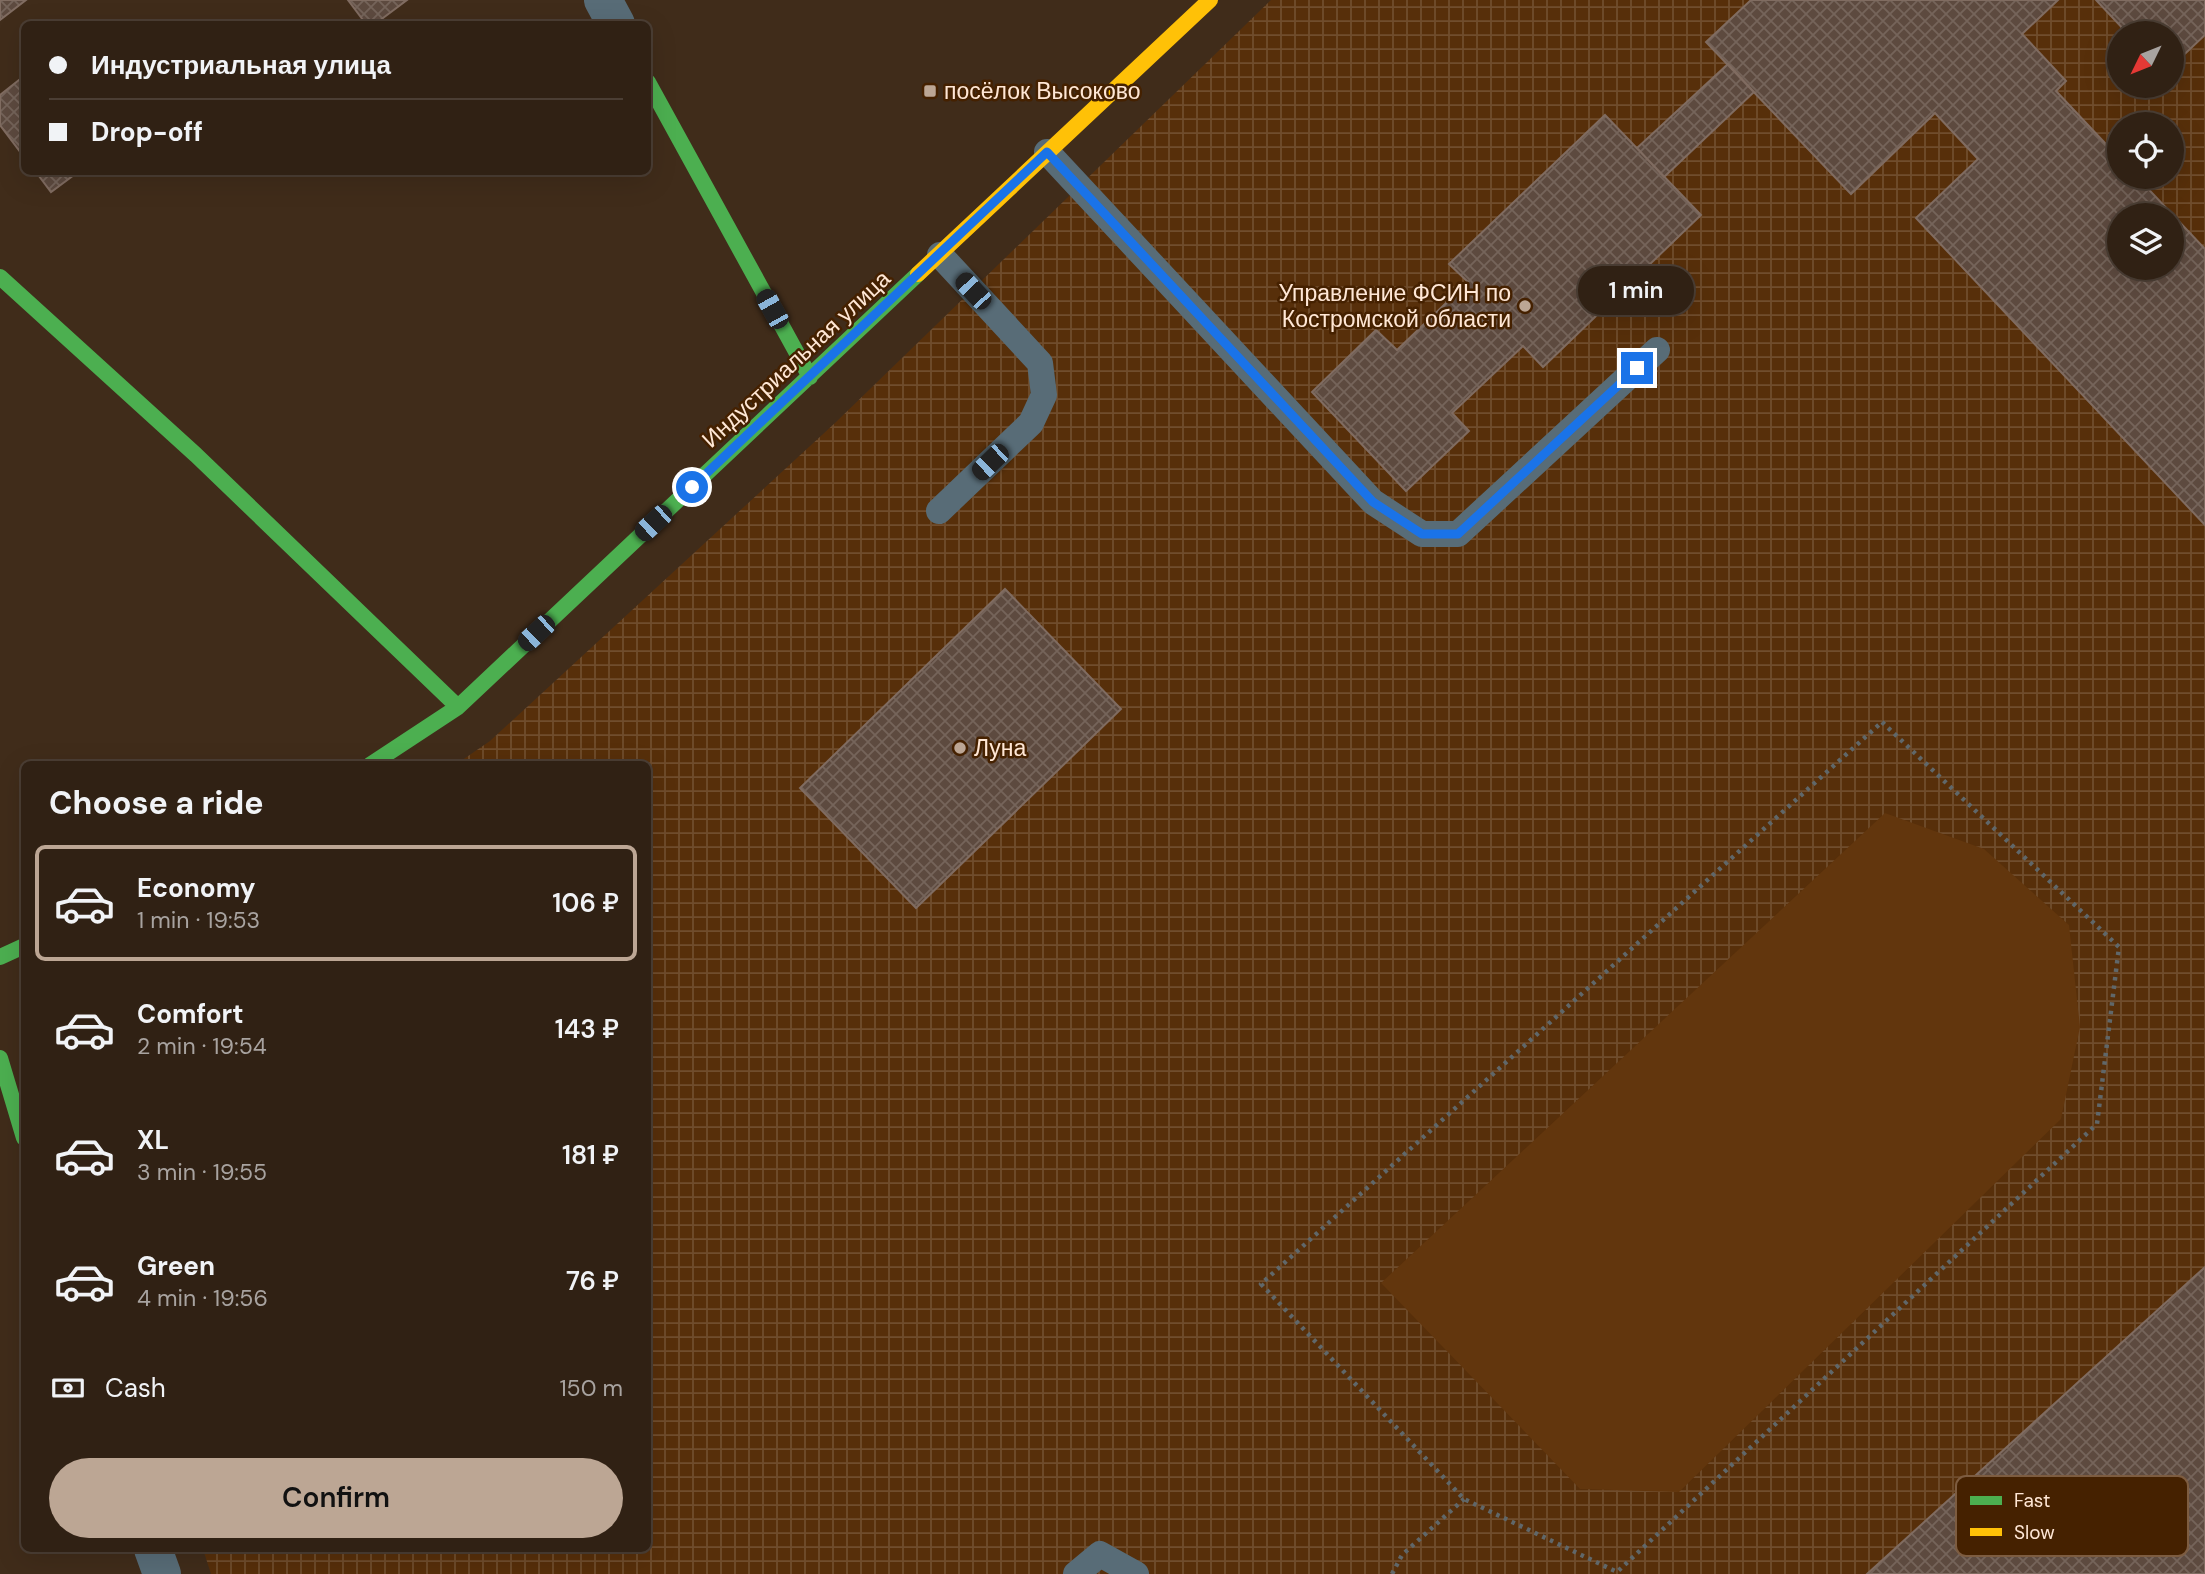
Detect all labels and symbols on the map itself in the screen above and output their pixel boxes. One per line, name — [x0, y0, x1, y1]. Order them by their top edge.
north arrow — [2107, 21, 2184, 98]
place label: посёлок Высоково — [944, 76, 1140, 106]
marker: посёлок Высоково — [922, 83, 938, 99]
street label: Индустриальная улица — [695, 264, 897, 454]
callout: 1 min — [1579, 266, 1695, 316]
car — [951, 268, 996, 314]
place label: Управление ФСИН по Костромской области — [1278, 278, 1511, 334]
car — [753, 286, 792, 332]
marker: Управление ФСИН по Костромской области — [1517, 298, 1533, 314]
route end — [1621, 352, 1653, 384]
car — [968, 440, 1013, 484]
route start — [676, 471, 708, 503]
car — [631, 501, 676, 545]
car — [514, 611, 559, 655]
place label: Луна — [974, 733, 1027, 763]
marker: Луна — [952, 740, 968, 756]
legend — [1956, 1476, 2188, 1556]
text: Fast — [2014, 1488, 2050, 1513]
text: Slow — [2014, 1520, 2055, 1545]

